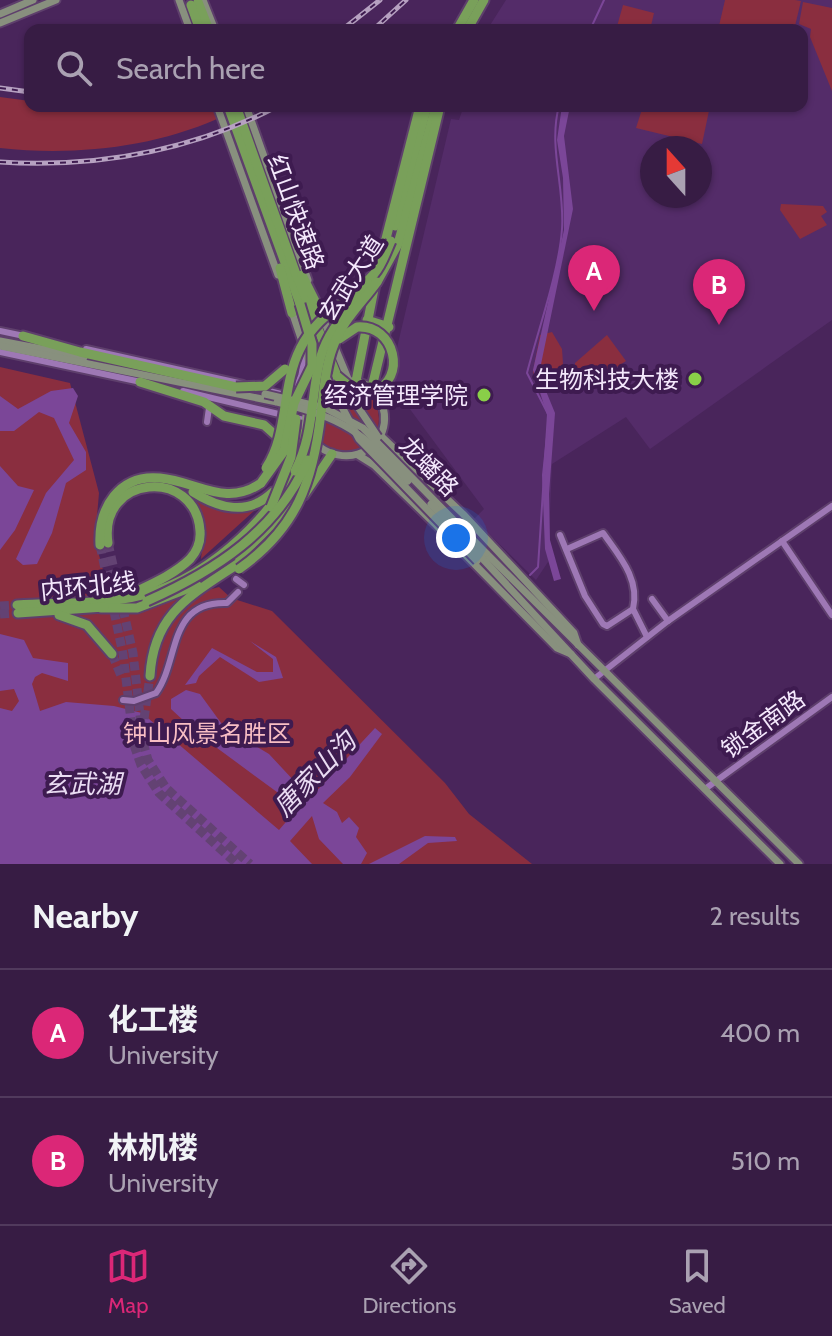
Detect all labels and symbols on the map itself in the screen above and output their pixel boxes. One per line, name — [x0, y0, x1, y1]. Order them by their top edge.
north arrow — [640, 136, 712, 208]
street label: 红山快速路 — [262, 151, 330, 273]
street label: 玄武大道 — [313, 230, 389, 326]
pin: A — [568, 245, 620, 311]
pin: B — [693, 259, 745, 325]
place label: 生物科技大楼 — [535, 365, 679, 394]
marker: 生物科技大楼 — [686, 370, 704, 388]
place label: 经济管理学院 — [324, 381, 468, 410]
marker: 经济管理学院 — [475, 386, 493, 404]
street label: 龙蟠路 — [394, 430, 464, 502]
your location — [436, 518, 476, 558]
street label: 内环北线 — [39, 567, 137, 605]
street label: 锁金南路 — [716, 684, 810, 764]
park label: 钟山风景名胜区 — [123, 719, 291, 748]
water label: 唐家山沟 — [267, 723, 365, 823]
water label: 玄武湖 — [43, 768, 125, 800]

